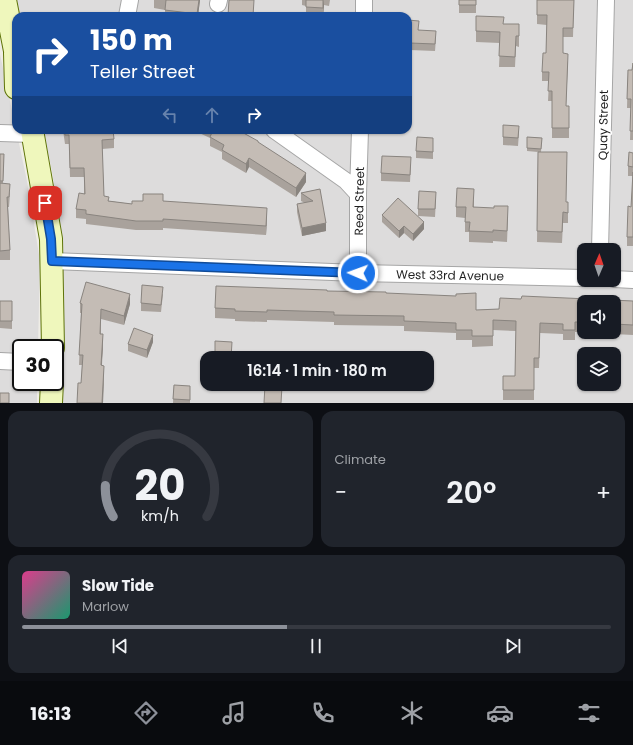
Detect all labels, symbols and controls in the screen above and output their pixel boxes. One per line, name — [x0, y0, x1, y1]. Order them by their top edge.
text: 150 m — [90, 21, 173, 60]
icon: right — [24, 28, 76, 80]
text: Teller Street — [90, 59, 195, 84]
street label: Quay Street — [594, 90, 612, 160]
icon: left — [159, 104, 181, 126]
icon: ahead — [201, 104, 223, 126]
icon: right — [243, 104, 265, 126]
street label: Reed Street — [350, 167, 368, 235]
pin — [28, 186, 62, 220]
icon: arrive — [34, 192, 56, 214]
north arrow — [577, 243, 621, 287]
map controls — [577, 243, 621, 391]
position arrow — [337, 252, 379, 294]
street label: West 33rd Avenue — [396, 266, 504, 284]
button: sound — [577, 295, 621, 339]
speed limit sign: 30 — [12, 339, 64, 391]
button: layers — [577, 347, 621, 391]
text: 16:14 · 1 min · 180 m — [247, 360, 387, 381]
text: Climate — [335, 450, 386, 469]
text: 20 — [135, 456, 186, 515]
text: 20° — [446, 471, 496, 514]
text: − — [335, 477, 347, 508]
text: + — [596, 477, 611, 508]
text: km/h — [141, 506, 179, 526]
text: Slow Tide — [82, 575, 154, 596]
text: Marlow — [82, 597, 129, 616]
icon: previous — [109, 635, 131, 657]
icon: pause — [305, 635, 327, 657]
icon: next — [502, 635, 524, 657]
icon: directions — [132, 699, 160, 727]
icon: music — [220, 699, 248, 727]
icon: phone — [309, 699, 337, 727]
icon: climate — [398, 699, 426, 727]
icon: car — [486, 699, 514, 727]
icon: filters — [575, 699, 603, 727]
text: 16:13 — [30, 701, 71, 726]

